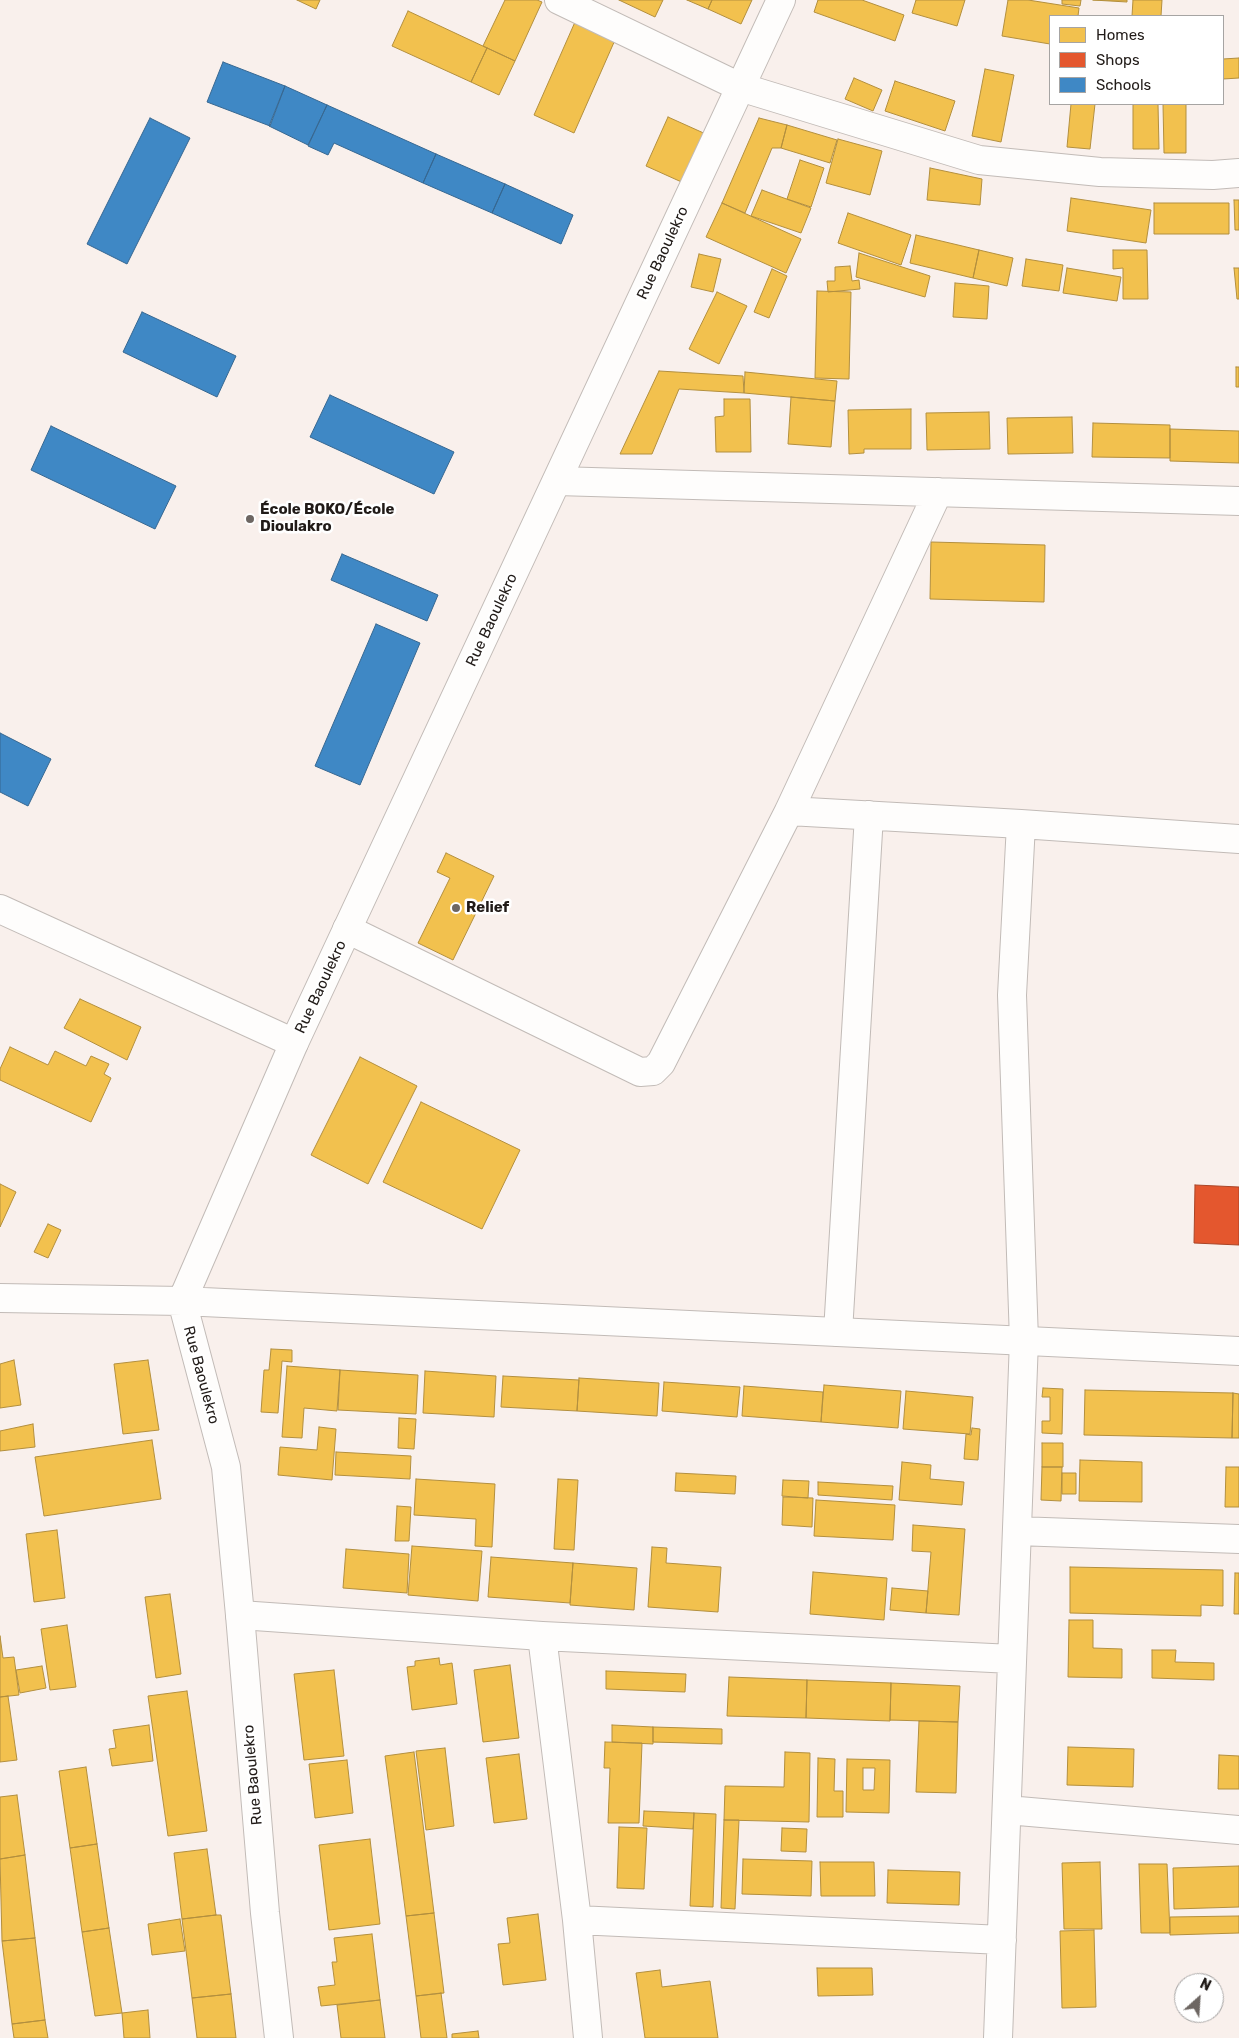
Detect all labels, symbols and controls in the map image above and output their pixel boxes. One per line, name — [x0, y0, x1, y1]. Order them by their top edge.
legend — [1049, 15, 1224, 105]
text: Homes — [1096, 26, 1145, 44]
text: Shops — [1096, 51, 1140, 69]
text: Schools — [1096, 76, 1151, 94]
street label: Rue Baoulekro — [634, 204, 692, 302]
place label: École BOKO/École Dioulakro — [260, 501, 394, 536]
marker: École BOKO/École Dioulakro — [244, 513, 256, 525]
street label: Rue Baoulekro — [463, 571, 521, 669]
place label: Relief — [466, 899, 509, 917]
marker: Relief — [450, 902, 462, 914]
street label: Rue Baoulekro — [292, 938, 350, 1036]
street label: Rue Baoulekro — [179, 1324, 223, 1426]
street label: Rue Baoulekro — [240, 1724, 266, 1826]
north arrow — [1174, 1973, 1224, 2023]
text: N — [1197, 1975, 1214, 1995]

